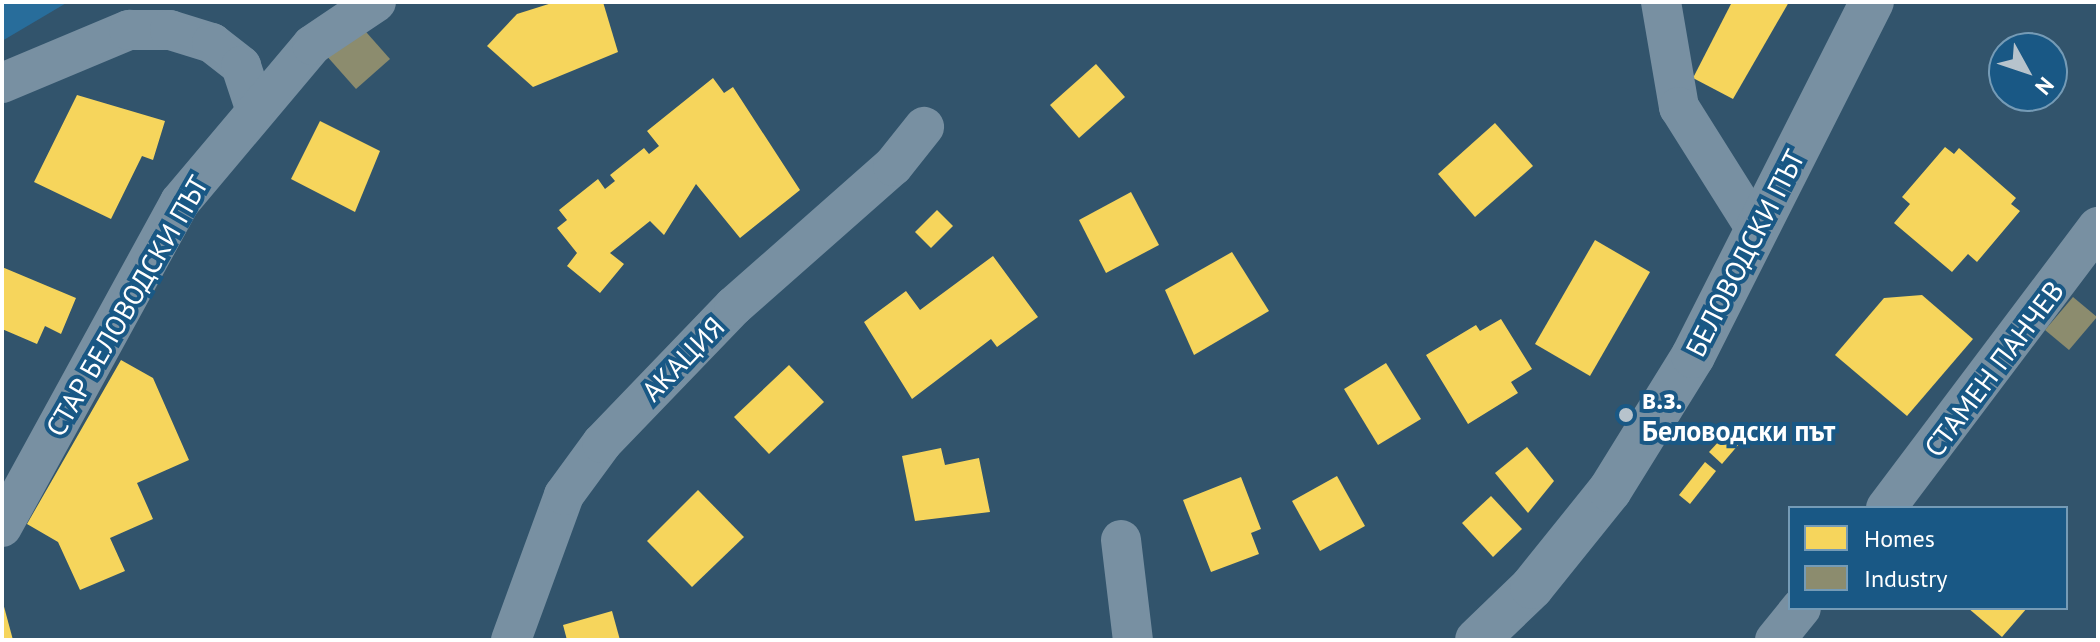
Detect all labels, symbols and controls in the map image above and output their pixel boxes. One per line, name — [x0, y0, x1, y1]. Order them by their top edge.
north arrow — [1988, 32, 2068, 112]
text: N — [2029, 72, 2060, 101]
street label: БЕЛОВОДСКИ ПЪТ — [1678, 144, 1812, 362]
street label: СТАР БЕЛОВОДСКИ ПЪТ — [38, 169, 216, 443]
street label: СТАМЕН ПАНЧЕВ — [1917, 275, 2071, 463]
street label: АКАЦИЯ — [635, 310, 731, 408]
place label: в.з. Беловодски път — [1642, 382, 1835, 448]
marker: в.з. Беловодски път — [1617, 406, 1635, 424]
legend — [1788, 506, 2068, 610]
text: Homes — [1864, 523, 1935, 554]
text: Industry — [1864, 563, 1948, 594]

